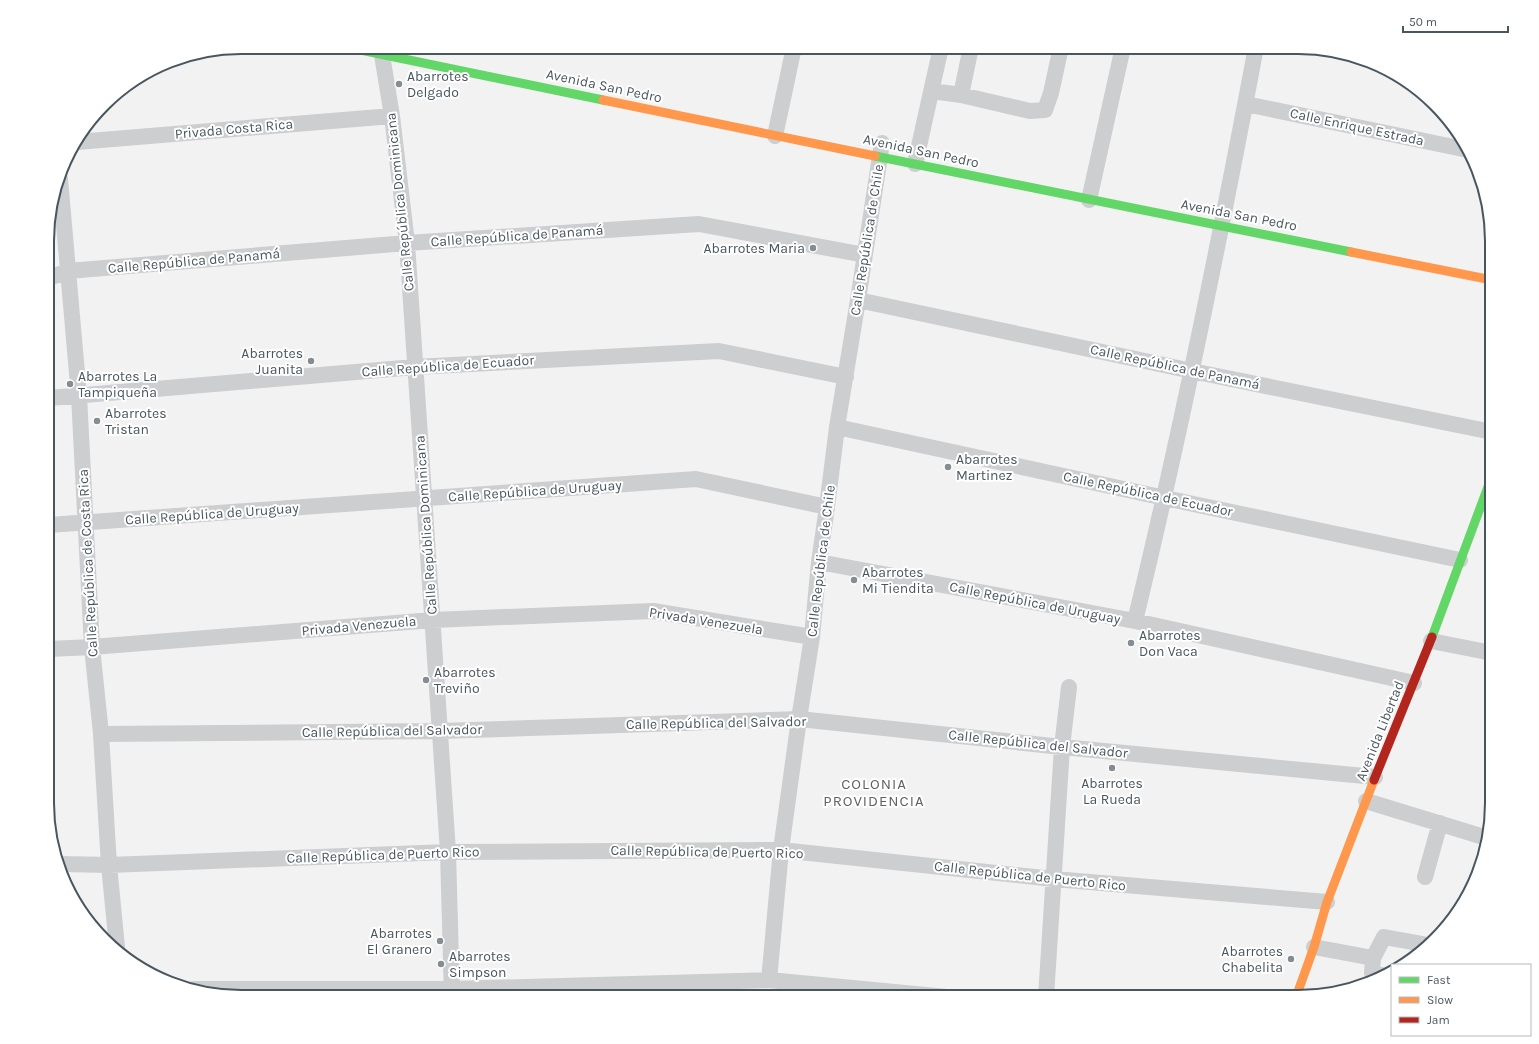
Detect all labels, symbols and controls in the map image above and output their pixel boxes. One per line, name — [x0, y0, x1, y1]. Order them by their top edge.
scale bar — [1403, 8, 1508, 34]
text: 50 m — [1409, 15, 1437, 29]
street label: Avenida San Pedro — [545, 65, 663, 107]
place label: Abarrotes Delgado — [407, 68, 469, 101]
marker: Abarrotes Delgado — [394, 79, 404, 89]
street label: Calle Enrique Estrada — [1288, 104, 1426, 150]
street label: Calle República Dominicana — [382, 112, 418, 292]
street label: Privada Costa Rica — [174, 115, 294, 143]
street label: Avenida San Pedro — [862, 130, 980, 172]
street label: Calle República de Chile — [847, 163, 887, 317]
street label: Avenida San Pedro — [1180, 195, 1298, 235]
street label: Calle República de Panamá — [430, 221, 604, 251]
place label: Abarrotes Maria — [704, 240, 805, 257]
marker: Abarrotes Maria — [808, 243, 818, 253]
street label: Calle República de Panamá — [107, 245, 281, 277]
street label: Calle República de Panamá — [1089, 341, 1261, 393]
place label: Abarrotes Juanita — [241, 345, 303, 378]
street label: Calle República de Ecuador — [361, 351, 536, 381]
marker: Abarrotes Juanita — [306, 356, 316, 366]
place label: Abarrotes La Tampiqueña — [78, 368, 157, 401]
marker: Abarrotes La Tampiqueña — [65, 379, 75, 389]
place label: Abarrotes Tristan — [105, 405, 167, 438]
marker: Abarrotes Tristan — [92, 416, 102, 426]
street label: Calle República Dominicana — [411, 435, 441, 615]
place label: Abarrotes Martinez — [956, 451, 1018, 484]
marker: Abarrotes Martinez — [943, 462, 953, 472]
street label: Calle República de Ecuador — [1062, 468, 1235, 520]
street label: Calle República de Costa Rica — [75, 469, 101, 657]
street label: Calle República de Uruguay — [448, 476, 623, 506]
street label: Calle República de Chile — [803, 484, 839, 638]
street label: Calle República de Uruguay — [125, 499, 300, 529]
place label: Abarrotes Mi Tiendita — [862, 564, 934, 597]
marker: Abarrotes Mi Tiendita — [849, 575, 859, 585]
street label: Calle República de Uruguay — [948, 578, 1122, 628]
street label: Privada Venezuela — [648, 604, 764, 638]
street label: Privada Venezuela — [301, 613, 417, 639]
place label: Abarrotes Don Vaca — [1139, 627, 1201, 660]
marker: Abarrotes Don Vaca — [1126, 638, 1136, 648]
place label: Abarrotes Treviño — [434, 664, 496, 697]
marker: Abarrotes Treviño — [421, 675, 431, 685]
street label: Avenida Libertad — [1352, 678, 1408, 784]
street label: Calle República del Salvador — [626, 713, 807, 733]
street label: Calle República del Salvador — [302, 721, 483, 741]
street label: Calle República del Salvador — [947, 726, 1129, 762]
marker: Abarrotes La Rueda — [1107, 763, 1117, 773]
district label: COLONIA PROVIDENCIA — [823, 775, 925, 810]
place label: Abarrotes La Rueda — [1081, 775, 1143, 808]
street label: Calle República de Puerto Rico — [610, 842, 804, 862]
street label: Calle República de Puerto Rico — [286, 843, 480, 867]
street label: Calle República de Puerto Rico — [933, 857, 1127, 895]
place label: Abarrotes El Granero — [367, 925, 432, 958]
marker: Abarrotes El Granero — [435, 936, 445, 946]
place label: Abarrotes Chabelita — [1221, 943, 1283, 976]
place label: Abarrotes Simpson — [449, 948, 511, 981]
marker: Abarrotes Chabelita — [1286, 954, 1296, 964]
marker: Abarrotes Simpson — [436, 959, 446, 969]
legend — [1391, 964, 1531, 1036]
text: Fast — [1427, 973, 1451, 987]
text: Slow — [1427, 993, 1453, 1007]
text: Jam — [1427, 1013, 1450, 1027]

